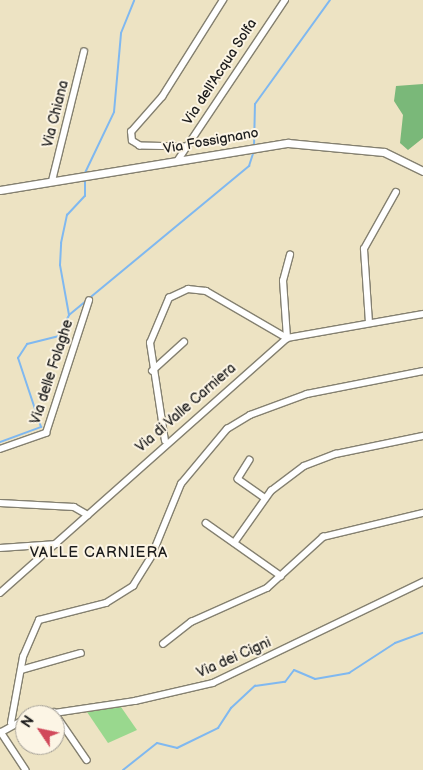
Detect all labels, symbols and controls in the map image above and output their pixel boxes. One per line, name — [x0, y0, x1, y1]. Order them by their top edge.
street label: Via dell'Acqua Solfa — [179, 16, 261, 128]
street label: Via Chiana — [40, 79, 72, 149]
street label: Via Fossignano — [162, 124, 260, 158]
street label: Via delle Folaghe — [27, 318, 77, 426]
street label: Via di Valle Carniera — [132, 360, 240, 456]
district label: VALLE CARNIERA — [28, 544, 170, 562]
street label: Via dei Cigni — [194, 634, 274, 682]
north arrow — [15, 705, 65, 755]
text: N — [18, 713, 38, 731]

